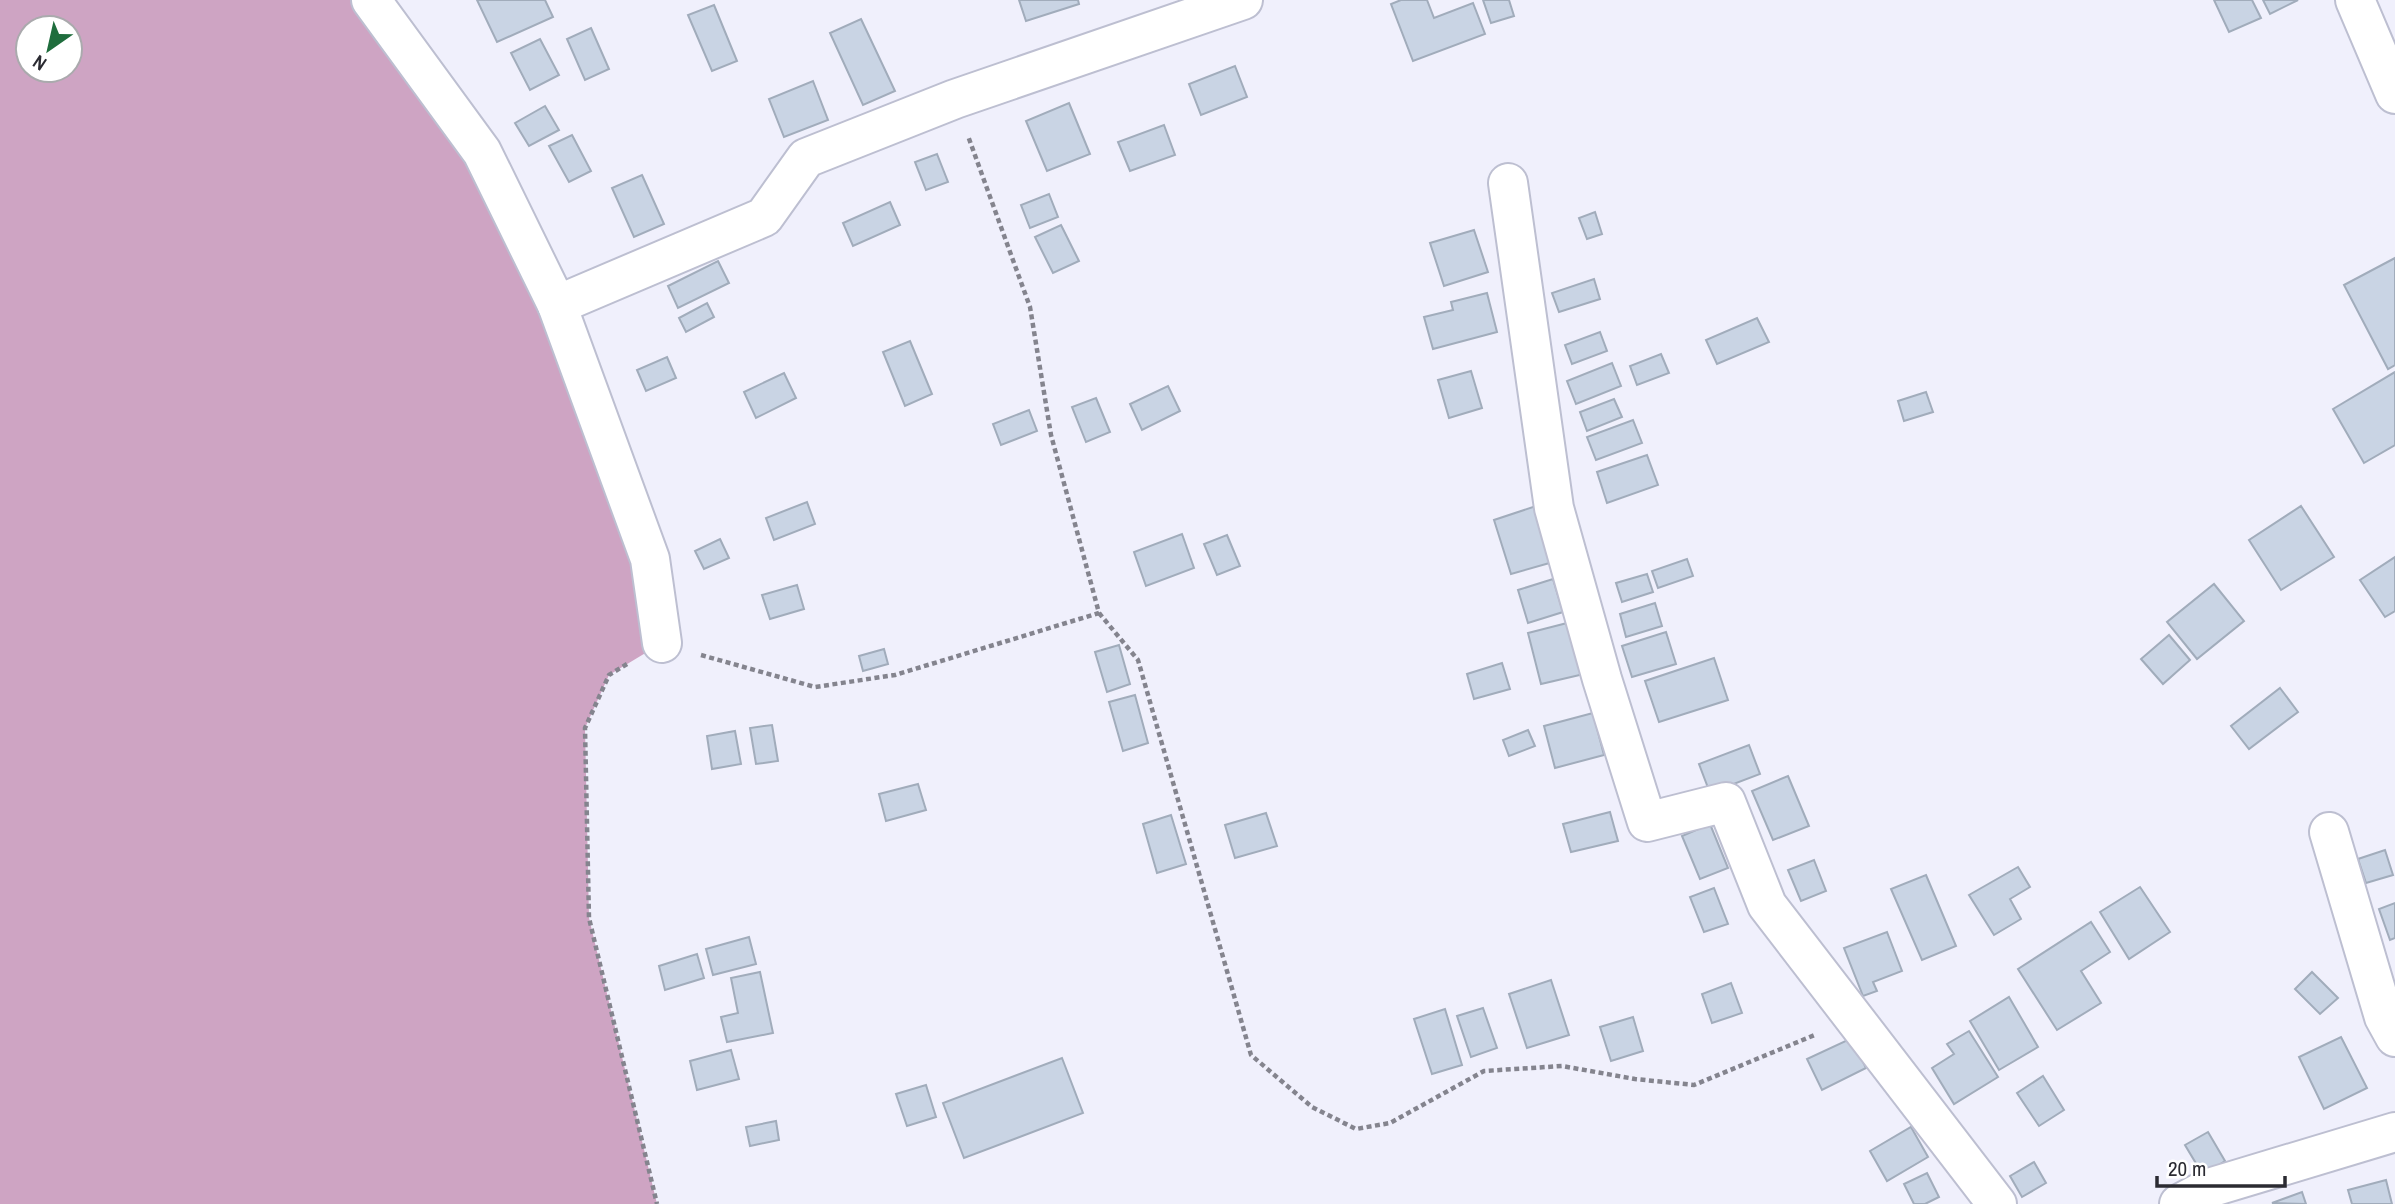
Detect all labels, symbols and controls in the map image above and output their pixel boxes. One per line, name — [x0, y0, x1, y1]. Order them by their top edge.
north arrow — [14, 14, 84, 84]
text: N — [28, 49, 51, 77]
scale bar — [2157, 1144, 2285, 1188]
text: 20 m — [2168, 1154, 2206, 1183]

